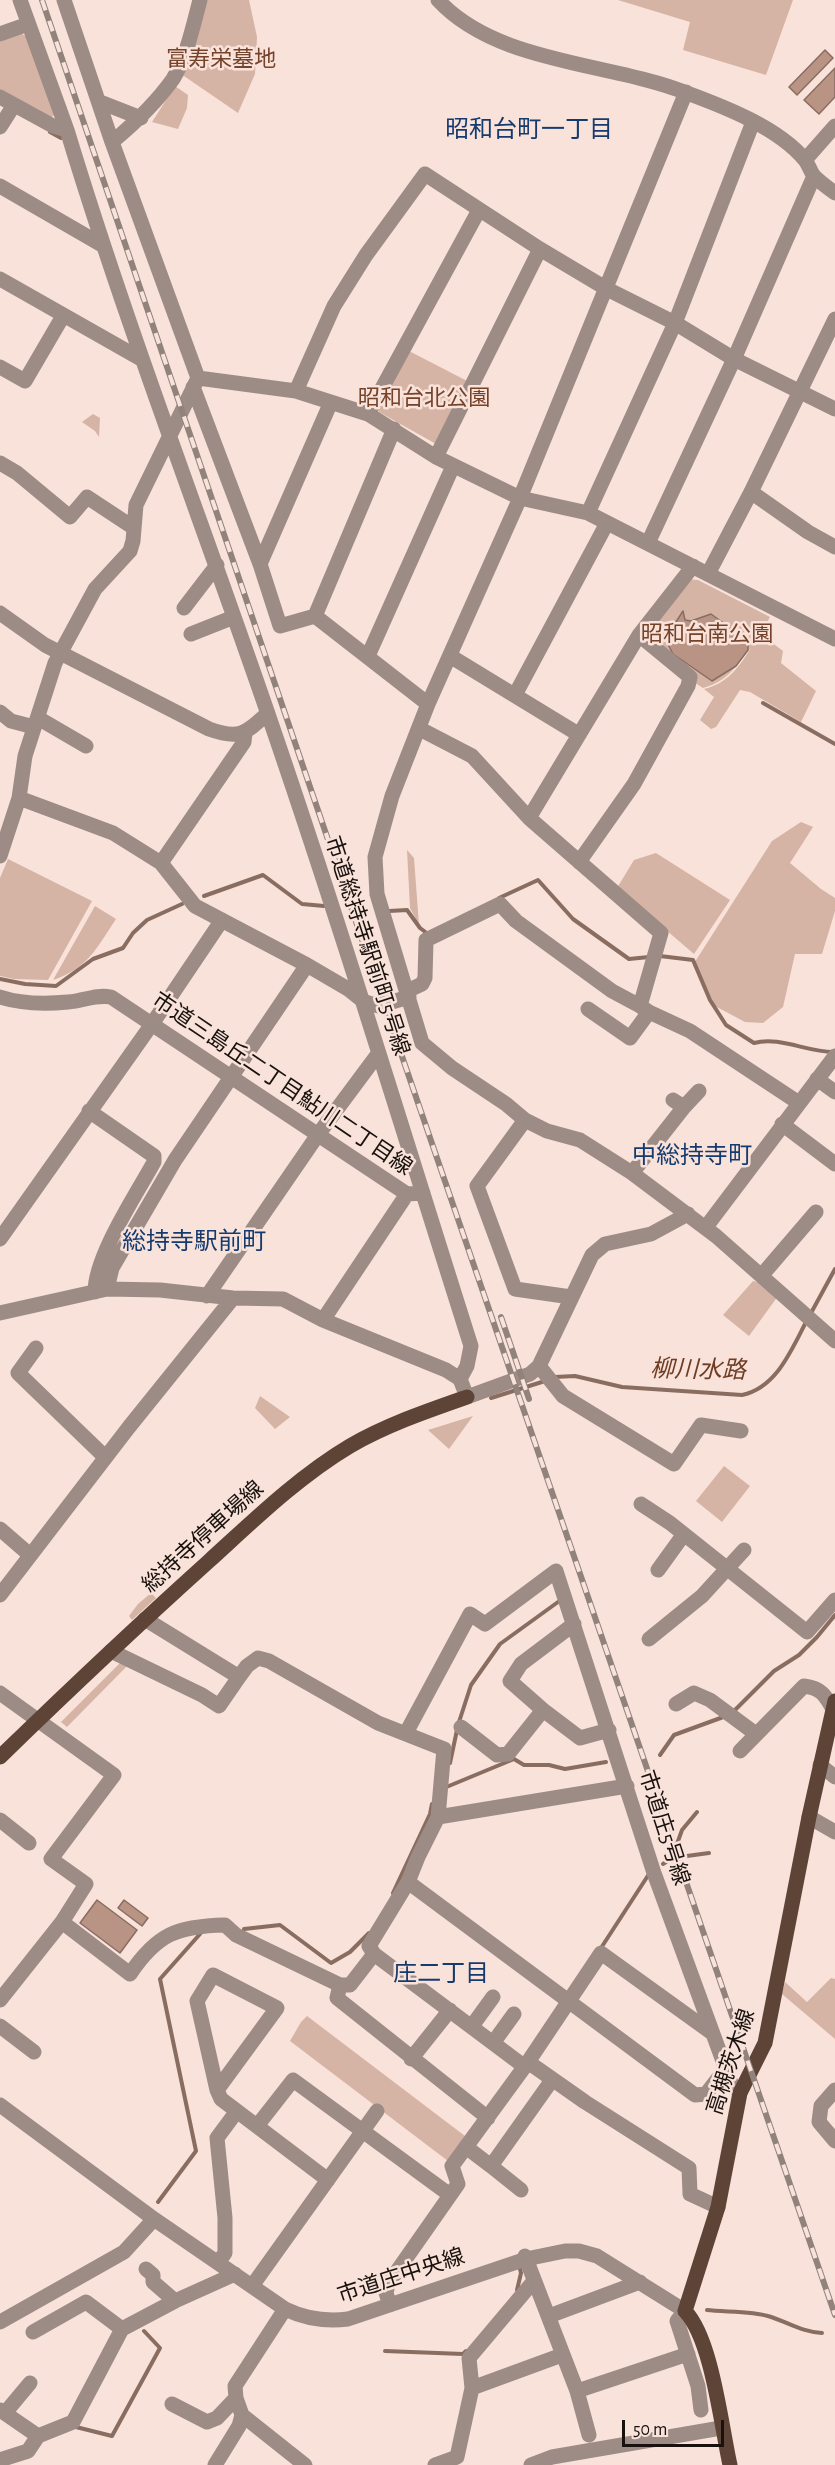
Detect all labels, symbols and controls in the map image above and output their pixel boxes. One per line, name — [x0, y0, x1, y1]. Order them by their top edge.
park label: 富寿栄墓地 — [166, 46, 276, 72]
district label: 昭和台町一丁目 — [445, 116, 613, 144]
park label: 昭和台北公園 — [358, 385, 490, 411]
park label: 昭和台南公園 — [641, 621, 773, 647]
street label: 市道総持寺駅前町5号線 — [319, 833, 415, 1059]
street label: 市道三島丘二丁目鮎川二丁目線 — [147, 987, 417, 1181]
district label: 中総持寺町 — [632, 1142, 752, 1170]
district label: 総持寺駅前町 — [122, 1228, 266, 1256]
water label: 柳川水路 — [650, 1355, 746, 1385]
street label: 総持寺停車場線 — [137, 1476, 269, 1598]
street label: 市道庄5号線 — [633, 1767, 695, 1889]
district label: 庄二丁目 — [393, 1960, 489, 1988]
street label: 高槻茨木線 — [701, 2006, 761, 2118]
street label: 市道庄中央線 — [334, 2243, 468, 2309]
scale bar — [625, 2408, 727, 2446]
text: 50 m — [633, 2421, 667, 2439]

